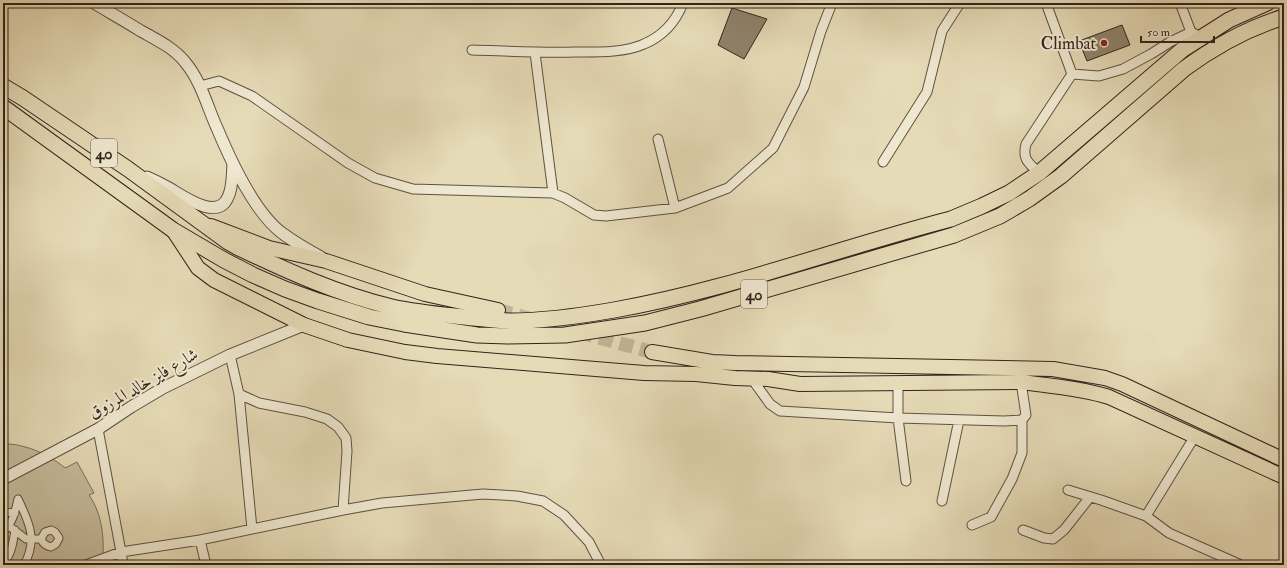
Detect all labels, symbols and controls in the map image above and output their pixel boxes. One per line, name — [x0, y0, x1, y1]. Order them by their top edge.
scale bar — [1141, 18, 1214, 44]
text: 50 m — [1147, 25, 1171, 40]
place label: Climbat — [1041, 33, 1096, 54]
marker: Climbat — [1099, 38, 1109, 48]
road number: 40 — [91, 139, 117, 167]
road number: 40 — [741, 280, 767, 308]
street label: شارع فايز خالد المرزوق — [85, 344, 203, 426]

